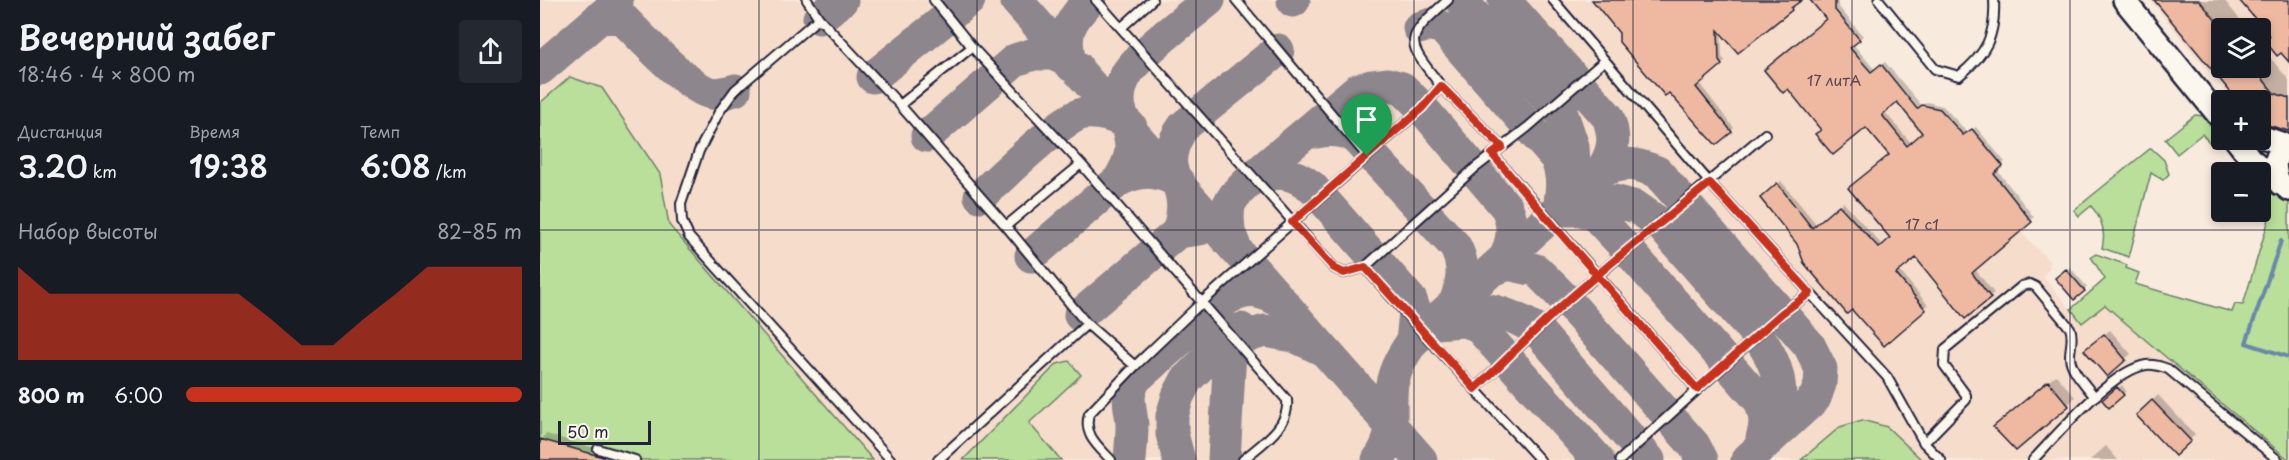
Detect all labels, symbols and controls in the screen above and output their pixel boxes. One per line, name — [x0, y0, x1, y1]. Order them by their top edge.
text: Вечерний забег — [18, 11, 275, 61]
map controls — [2211, 18, 2271, 222]
button: layers — [2211, 18, 2271, 78]
button: share — [459, 20, 522, 83]
text: 18:46 · 4 × 800 m — [18, 59, 196, 89]
house number: 17 литА — [1807, 68, 1861, 91]
button: + — [2211, 90, 2271, 150]
pin — [1341, 94, 1392, 156]
icon: arrive — [1350, 103, 1383, 136]
text: Дистанция — [18, 119, 103, 143]
text: Время — [189, 119, 240, 143]
text: Темп — [360, 119, 400, 143]
text: 3.20 — [18, 143, 88, 188]
text: 19:38 — [189, 143, 268, 188]
text: 6:08 — [360, 143, 431, 188]
text: km — [88, 159, 117, 183]
text: /km — [431, 159, 467, 183]
button: − — [2211, 162, 2271, 222]
house number: 17 с1 — [1905, 212, 1939, 235]
text: Набор высоты — [18, 216, 158, 246]
text: 82–85 m — [437, 216, 522, 246]
text: 800 m — [18, 380, 85, 410]
text: 6:00 — [114, 380, 163, 410]
scale bar — [558, 418, 651, 446]
text: 50 m — [567, 419, 608, 443]

